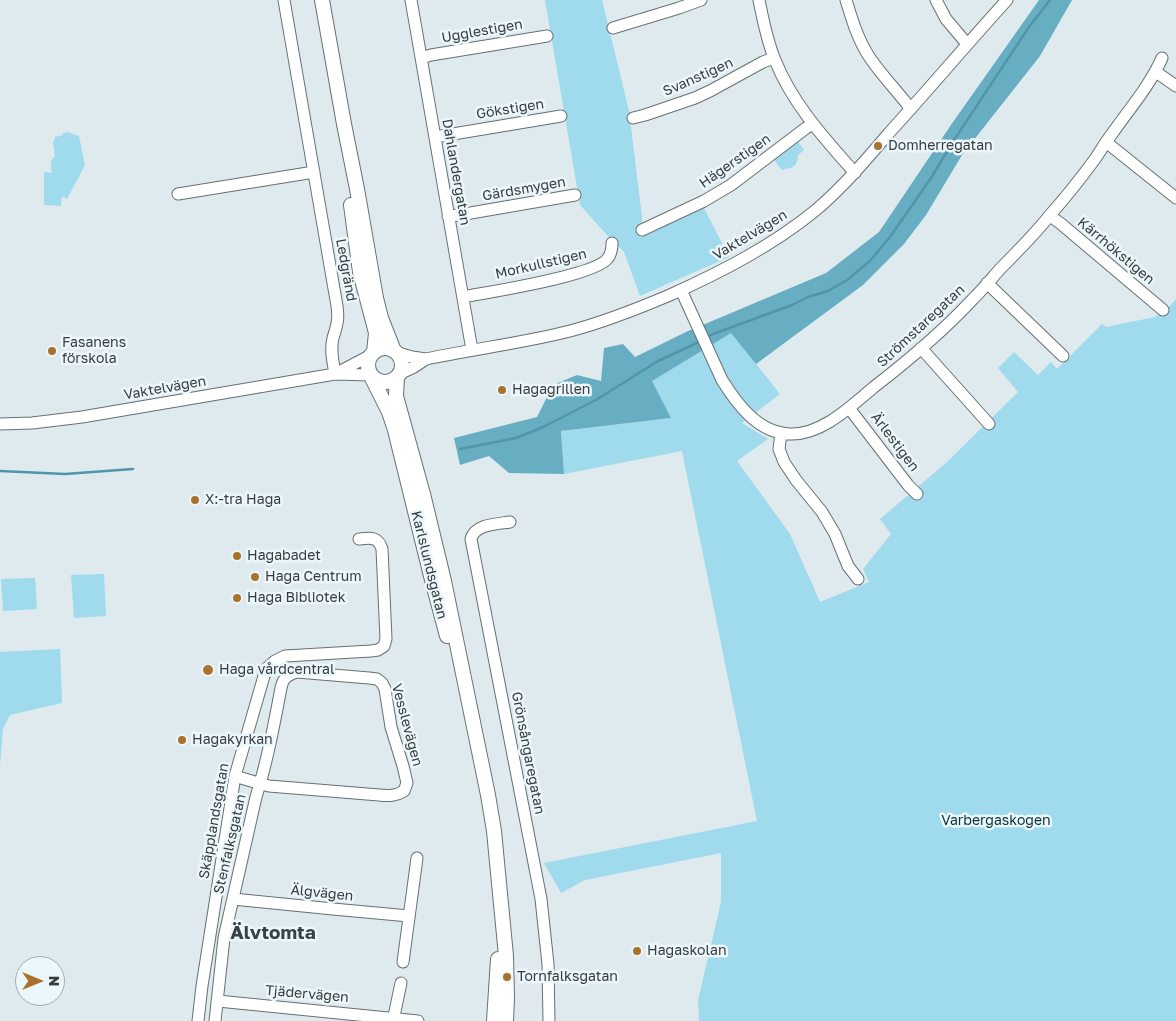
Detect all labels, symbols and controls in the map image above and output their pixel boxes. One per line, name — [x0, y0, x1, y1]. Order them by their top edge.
street label: Ugglestigen — [440, 16, 524, 46]
street label: Svanstigen — [660, 54, 736, 100]
street label: Gökstigen — [475, 95, 545, 123]
street label: Dahlandergatan — [438, 117, 474, 227]
street label: Hägerstigen — [696, 130, 774, 192]
place label: Domherregatan — [888, 138, 993, 154]
marker: Domherregatan — [872, 140, 884, 152]
street label: Gärdsmygen — [481, 173, 567, 205]
street label: Vaktelvägen — [710, 206, 790, 264]
street label: Kärrhökstigen — [1074, 214, 1158, 288]
street label: Ledgränd — [332, 237, 360, 303]
street label: Morkullstigen — [494, 245, 588, 283]
street label: Strömstaregatan — [874, 281, 968, 371]
place label: Fasanens förskola — [62, 335, 126, 368]
marker: Fasanens förskola — [46, 345, 58, 357]
street label: Vaktelvägen — [122, 372, 208, 404]
place label: Hagagrillen — [512, 382, 590, 398]
marker: Hagagrillen — [496, 384, 508, 396]
street label: Ärlestigen — [867, 409, 923, 475]
place label: X:-tra Haga — [205, 492, 281, 508]
marker: X:-tra Haga — [189, 494, 201, 506]
street label: Karlslundsgatan — [407, 509, 451, 621]
place label: Hagabadet — [247, 548, 321, 564]
marker: Hagabadet — [231, 550, 243, 562]
place label: Haga Centrum — [265, 569, 362, 585]
marker: Haga Centrum — [249, 571, 261, 583]
place label: Haga Bibliotek — [247, 590, 346, 606]
marker: Haga Bibliotek — [231, 592, 243, 604]
place label: Haga vårdcentral — [219, 662, 334, 678]
marker: Haga vårdcentral — [201, 663, 215, 677]
street label: Vesslevägen — [388, 682, 426, 768]
street label: Grönsångaregatan — [508, 690, 548, 816]
place label: Hagakyrkan — [192, 732, 273, 748]
marker: Hagakyrkan — [176, 734, 188, 746]
street label: Skäpplandsgatan — [196, 762, 232, 880]
street label: Stenfalksgatan — [210, 792, 250, 896]
park label: Varbergaskogen — [941, 813, 1051, 829]
street label: Älgvägen — [290, 881, 354, 905]
district label: Älvtomta — [230, 922, 316, 944]
place label: Hagaskolan — [647, 943, 727, 959]
marker: Hagaskolan — [631, 945, 643, 957]
north arrow — [15, 956, 65, 1006]
place label: Tornfalksgatan — [517, 969, 618, 985]
marker: Tornfalksgatan — [501, 971, 513, 983]
text: N — [46, 976, 63, 986]
street label: Tjädervägen — [265, 982, 349, 1006]

